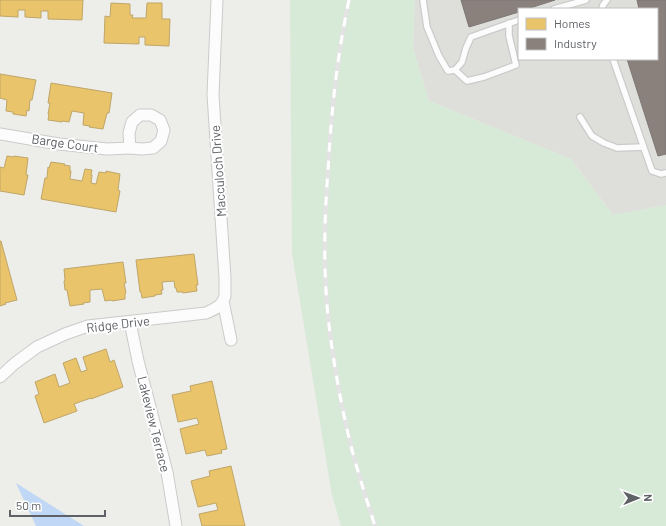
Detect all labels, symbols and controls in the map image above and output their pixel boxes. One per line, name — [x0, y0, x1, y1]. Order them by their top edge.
legend — [518, 8, 658, 60]
text: Homes — [554, 16, 591, 30]
text: Industry — [554, 36, 597, 50]
street label: Macculoch Drive — [207, 125, 229, 217]
street label: Barge Court — [31, 130, 99, 156]
street label: Ridge Drive — [85, 312, 151, 336]
street label: Lakeview Terrace — [134, 374, 174, 474]
north arrow — [618, 478, 658, 518]
scale bar — [10, 492, 105, 518]
text: N — [642, 494, 655, 502]
text: 50 m — [16, 498, 41, 512]

